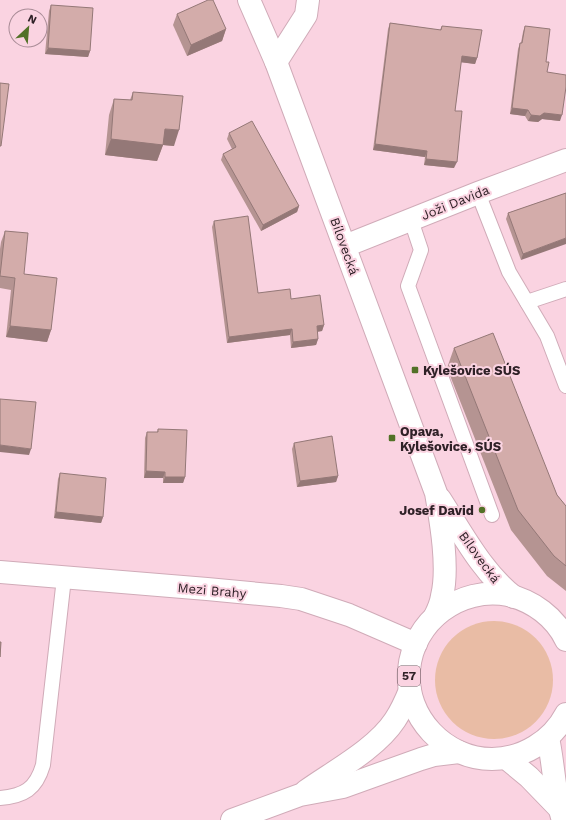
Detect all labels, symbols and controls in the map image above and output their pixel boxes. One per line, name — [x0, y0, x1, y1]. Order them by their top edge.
north arrow — [8, 8, 48, 48]
text: N — [26, 12, 39, 27]
street label: Joži Davida — [419, 182, 492, 223]
street label: Bílovecká — [327, 215, 362, 277]
place label: Kylešovice SÚS — [423, 362, 521, 378]
marker: Kylešovice SÚS — [410, 365, 420, 375]
place label: Opava, Kylešovice, SÚS — [400, 424, 502, 454]
marker: Opava, Kylešovice, SÚS — [387, 433, 397, 443]
place label: Josef David — [399, 503, 474, 518]
marker: Josef David — [477, 505, 487, 515]
street label: Bílovecká — [456, 529, 504, 586]
street label: Mezi Brahy — [177, 580, 247, 601]
road number: 57 — [398, 666, 420, 686]

